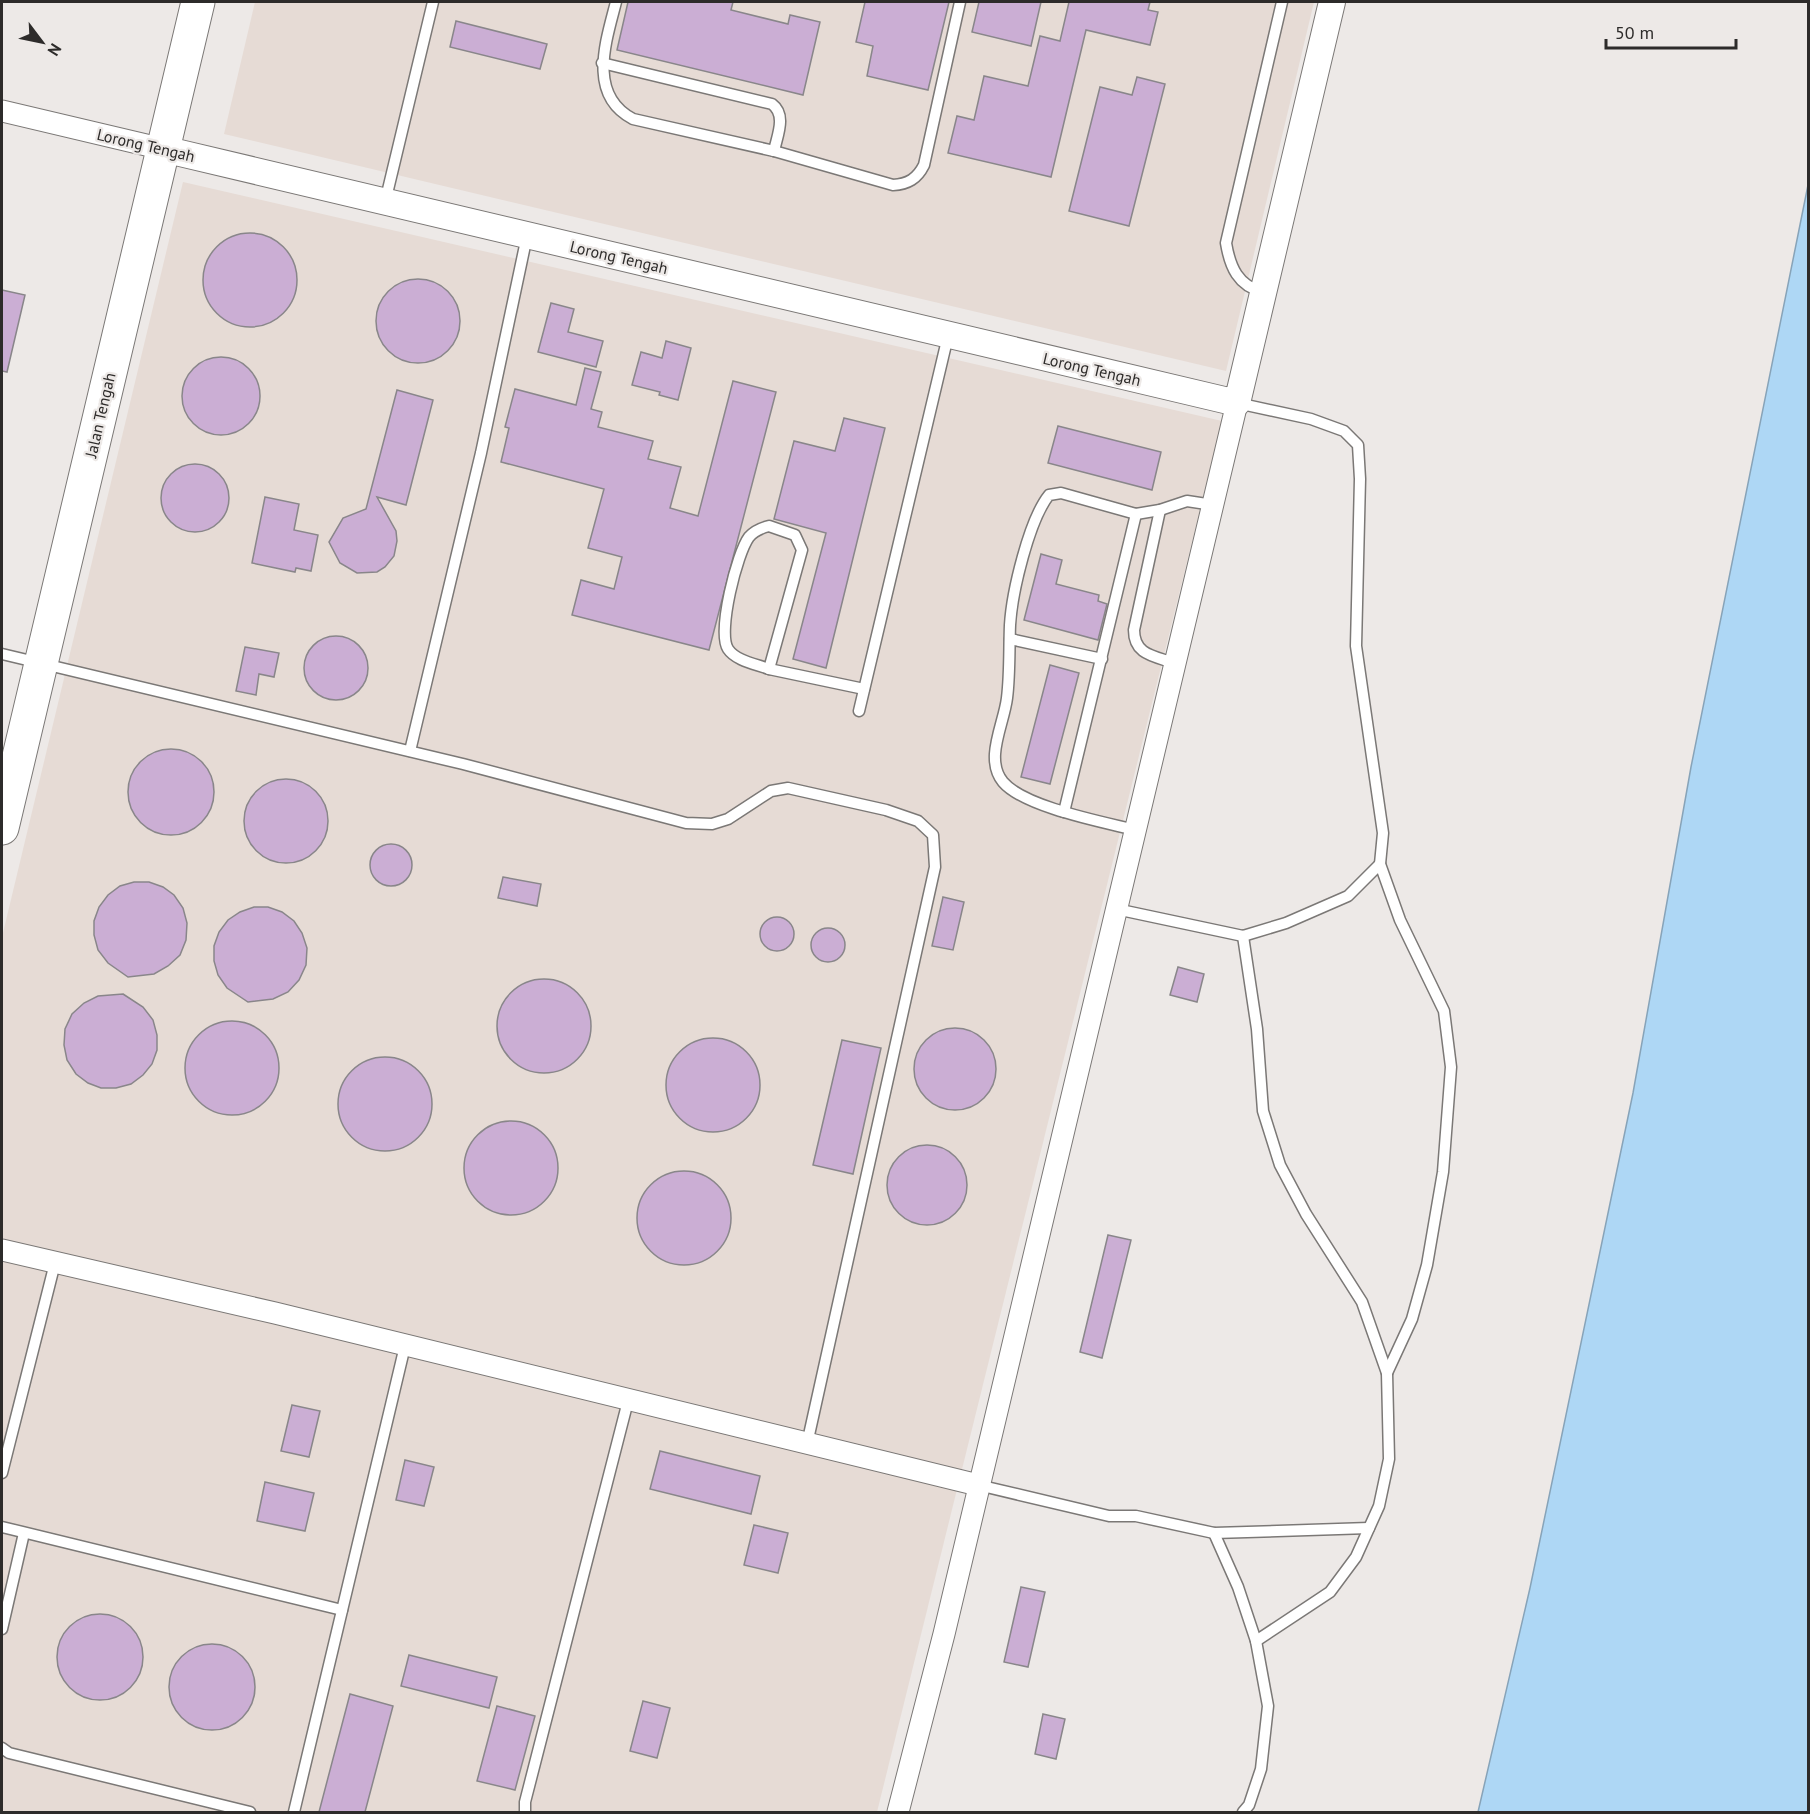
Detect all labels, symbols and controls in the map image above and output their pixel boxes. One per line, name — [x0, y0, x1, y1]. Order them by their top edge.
north arrow — [12, 12, 72, 72]
scale bar — [1606, 12, 1736, 50]
text: 50 m — [1615, 21, 1654, 44]
text: N — [43, 40, 66, 60]
street label: Lorong Tengah — [95, 124, 197, 166]
street label: Lorong Tengah — [568, 236, 670, 278]
street label: Lorong Tengah — [1041, 348, 1143, 390]
street label: Jalan Tengah — [80, 370, 119, 460]

